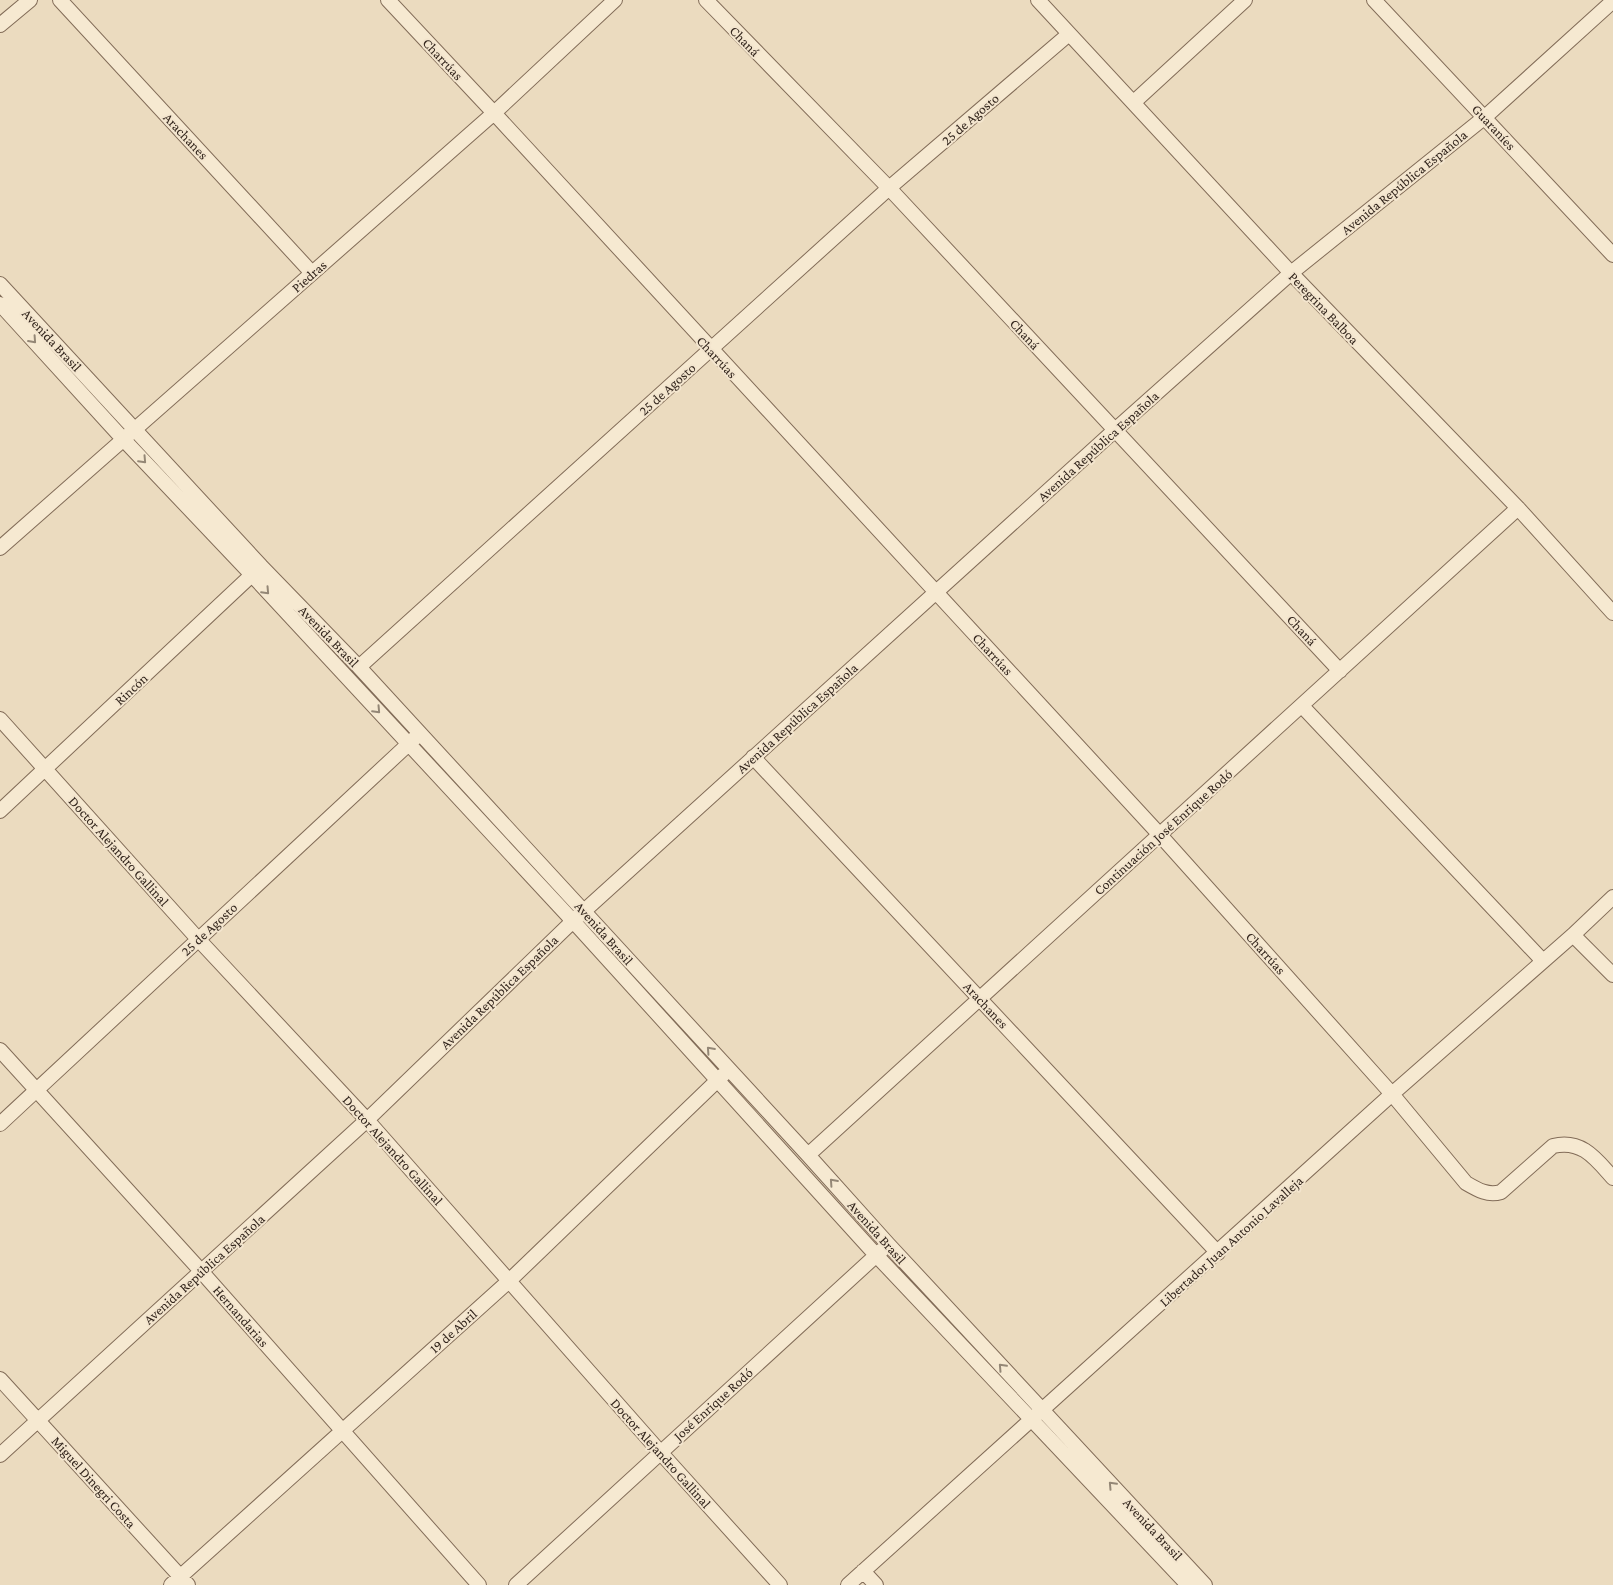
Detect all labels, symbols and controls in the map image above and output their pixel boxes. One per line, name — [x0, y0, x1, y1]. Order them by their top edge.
street label: Chaná — [727, 22, 764, 60]
street label: Charrúas — [420, 35, 466, 83]
street label: 25 de Agosto — [938, 90, 1002, 148]
street label: Guaraníes — [1469, 101, 1519, 153]
street label: Arachanes — [160, 109, 212, 163]
street label: Avenida República Española — [1338, 126, 1471, 238]
street label: Piedras — [288, 257, 330, 295]
street label: Peregrina Balboa — [1286, 269, 1363, 348]
street label: Avenida Brasil — [19, 305, 85, 375]
street label: Chaná — [1007, 315, 1044, 353]
street label: Charrúas — [694, 333, 740, 381]
one-way arrow — [27, 334, 36, 343]
street label: 25 de Agosto — [635, 359, 699, 419]
street label: Avenida República Española — [1034, 387, 1162, 505]
one-way arrow — [137, 454, 146, 463]
one-way arrow — [260, 585, 269, 594]
street label: Avenida Brasil — [296, 602, 363, 670]
street label: Chaná — [1284, 611, 1321, 649]
street label: Charrúas — [970, 630, 1016, 678]
street label: Avenida República Española — [733, 659, 861, 777]
street label: Rincón — [111, 669, 151, 708]
one-way arrow — [371, 704, 380, 713]
street label: Continuación José Enrique Rodó — [1091, 766, 1235, 898]
street label: Doctor Alejandro Gallinal — [65, 793, 173, 910]
street label: Avenida Brasil — [571, 898, 637, 968]
street label: 25 de Agosto — [178, 899, 240, 959]
street label: Charrúas — [1243, 928, 1289, 978]
street label: Avenida República Española — [437, 931, 562, 1052]
street label: Arachanes — [960, 978, 1012, 1032]
one-way arrow — [707, 1047, 716, 1056]
street label: Doctor Alejandro Gallinal — [339, 1092, 447, 1209]
street label: Libertador Juan Antonio Lavalleja — [1156, 1172, 1307, 1310]
one-way arrow — [829, 1179, 838, 1188]
street label: Avenida Brasil — [844, 1197, 910, 1267]
street label: Avenida República Española — [140, 1210, 268, 1328]
street label: Hernandarias — [210, 1282, 272, 1350]
street label: 19 de Abril — [426, 1305, 480, 1356]
one-way arrow — [999, 1363, 1008, 1372]
street label: José Enrique Rodó — [669, 1364, 756, 1445]
street label: Doctor Alejandro Gallinal — [607, 1395, 715, 1512]
street label: Miguel Dinegri Costa — [48, 1433, 140, 1532]
one-way arrow — [1109, 1482, 1118, 1491]
street label: Avenida Brasil — [1120, 1494, 1186, 1564]

